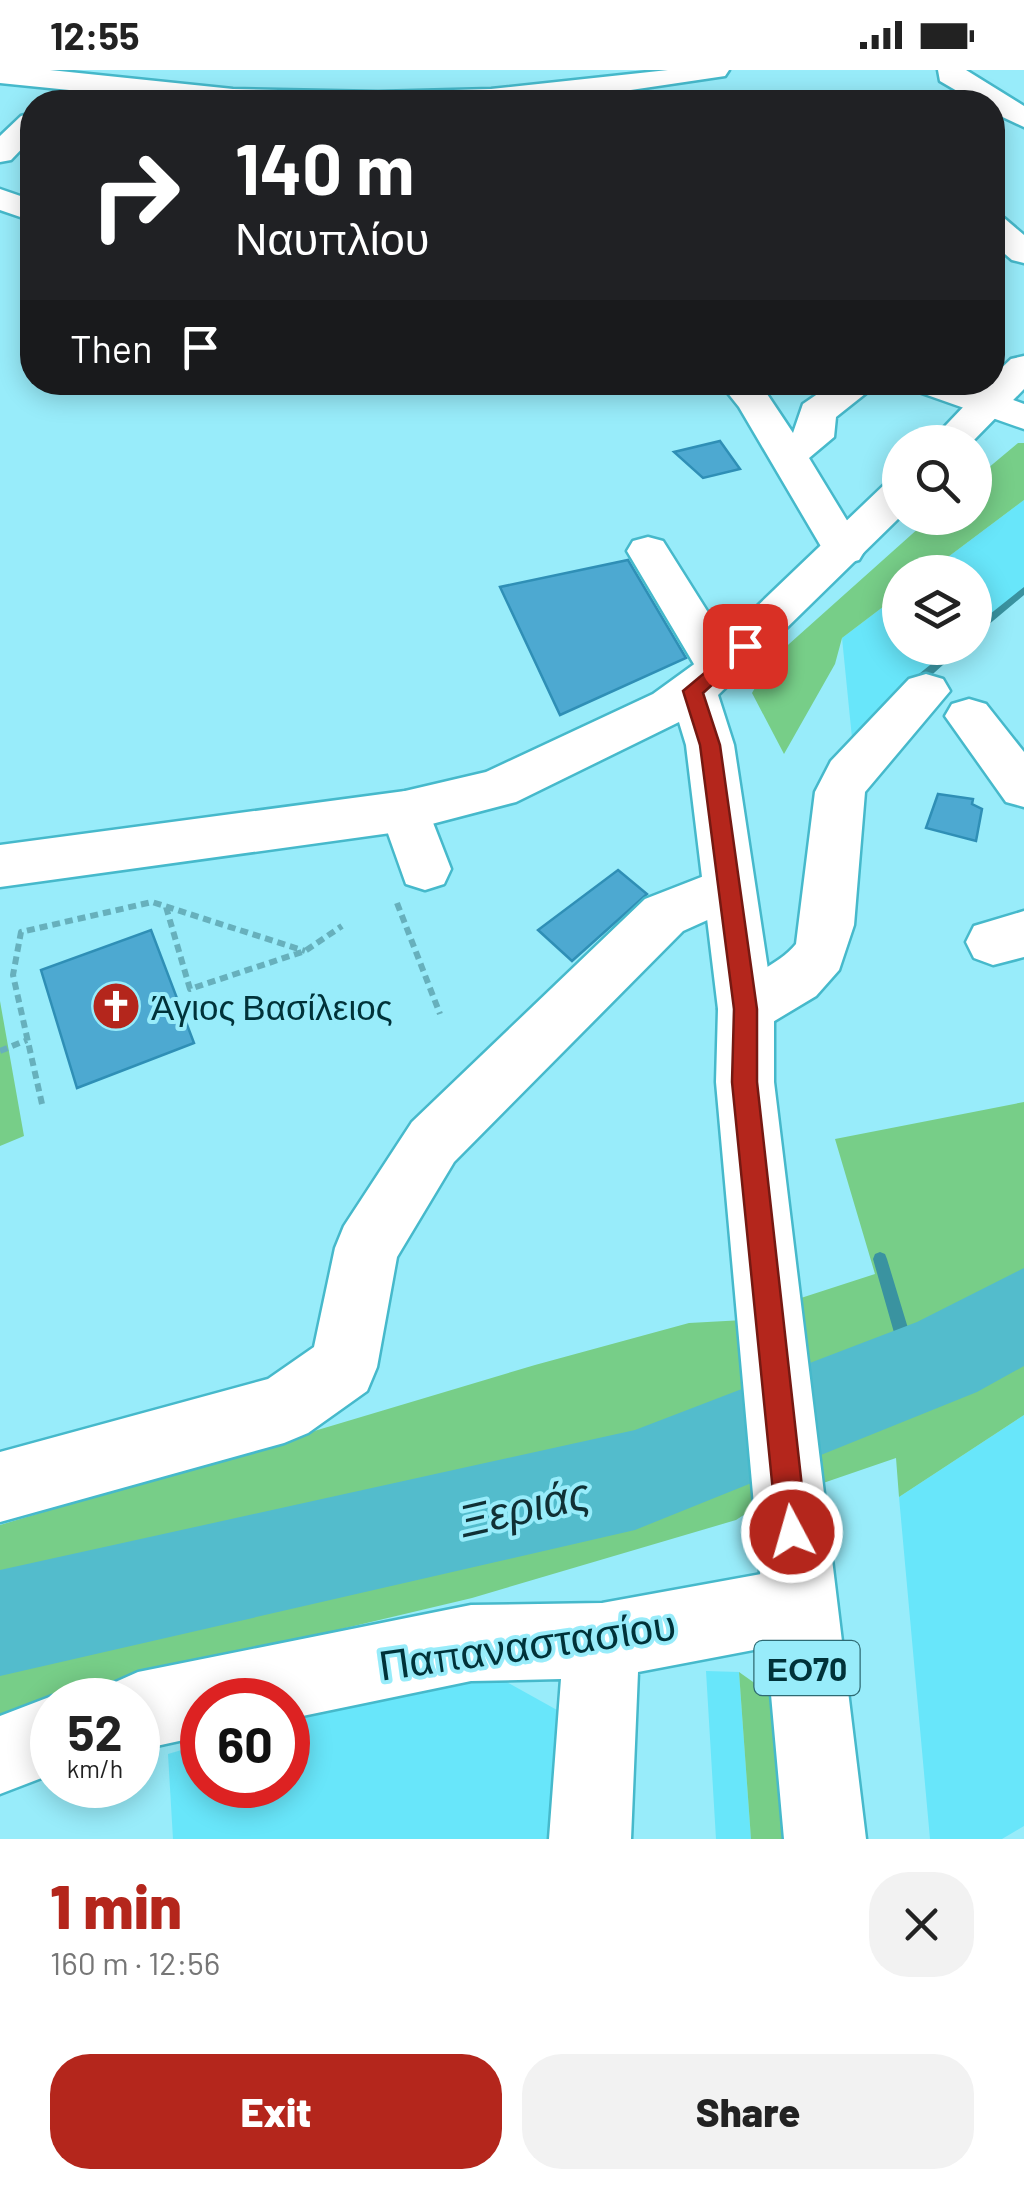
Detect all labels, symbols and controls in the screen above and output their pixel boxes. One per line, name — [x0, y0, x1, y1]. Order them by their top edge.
text: 12:55 — [50, 12, 140, 58]
text: 140 m — [235, 125, 414, 209]
icon: right — [70, 130, 200, 260]
text: Ναυπλίου — [235, 210, 429, 264]
icon: arrive — [173, 320, 228, 375]
text: Then — [70, 325, 153, 371]
map controls — [882, 425, 992, 665]
button: search — [882, 425, 992, 535]
button: layers — [882, 555, 992, 665]
pin — [703, 604, 788, 689]
icon: arrive — [718, 619, 773, 674]
church icon: Άγιος Βασίλειος — [90, 980, 142, 1032]
place label: Άγιος Βασίλειος — [151, 985, 393, 1027]
water label: Ξεριάς — [453, 1464, 595, 1546]
position arrow — [740, 1480, 844, 1584]
street label: Παπαναστασίου — [375, 1597, 679, 1689]
road number: ΕΟ70 — [754, 1641, 860, 1695]
speed limit sign: 60 — [180, 1678, 310, 1808]
text: 52 — [68, 1701, 122, 1761]
text: km/h — [67, 1753, 123, 1783]
text: 1 min — [50, 1869, 182, 1941]
button: close — [869, 1872, 974, 1977]
text: 160 m · 12:56 — [50, 1943, 220, 1981]
button: Exit — [50, 2054, 502, 2169]
button: Share — [522, 2054, 974, 2169]

